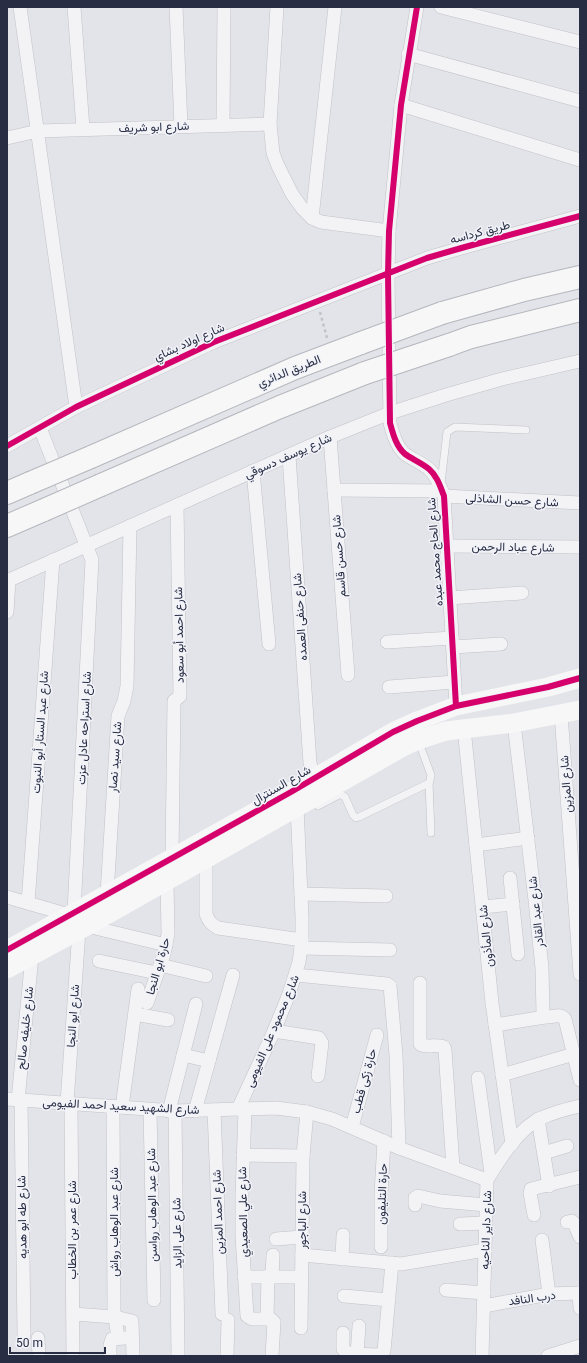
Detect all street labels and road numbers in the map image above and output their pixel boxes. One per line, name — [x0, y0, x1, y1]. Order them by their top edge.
street label: شارع ابو شريف — [118, 119, 190, 137]
street label: طريق كرداسه — [448, 217, 512, 248]
street label: شارع اولاد بشاي — [151, 320, 228, 367]
street label: الطريق الدائري — [255, 352, 324, 393]
street label: شارع يوسف دسوقي — [242, 430, 335, 484]
street label: شارع حسن الشاذلى — [465, 491, 559, 511]
street label: شارع الحاج محمد عبده — [424, 497, 448, 607]
street label: شارع حسن قاسم — [329, 514, 351, 598]
street label: شارع عباد الرحمن — [471, 539, 555, 557]
street label: شارع حنفى العمده — [290, 573, 312, 661]
street label: شارع احمد أبو سعود — [171, 587, 189, 683]
street label: شارع عبد الستار أبو النبوت — [29, 670, 53, 794]
street label: شارع استراحه عادل عزت — [74, 671, 96, 785]
street label: شارع سيد نصار — [105, 721, 126, 794]
street label: شارع المزين — [557, 755, 577, 813]
street label: شارع السنترال — [249, 762, 314, 809]
street label: شارع عبد القادر — [525, 875, 549, 950]
street label: شارع المأذون — [476, 904, 498, 968]
street label: حارة ابو النجا — [143, 936, 174, 997]
street label: شارع محمود على الفيومى — [242, 973, 304, 1090]
street label: شارع ابو النجا — [64, 984, 84, 1048]
street label: شارع خليفه صالح — [14, 986, 38, 1070]
street label: حارة زكى قطب — [349, 1047, 380, 1115]
street label: شارع الشهيد سعيد احمد الفيومى — [42, 1095, 200, 1119]
street label: شارع عبد الوهاب رواسن — [144, 1148, 162, 1262]
street label: حارة التليفون — [374, 1163, 391, 1225]
street label: شارع عبد الوهاب رواش — [107, 1167, 123, 1277]
street label: شارع علي الصعيدي — [235, 1167, 254, 1257]
street label: شارع احمد المزين — [210, 1169, 228, 1255]
street label: شارع طه ابو هديه — [14, 1175, 32, 1259]
street label: شارع عمر بن الخطاب — [65, 1180, 81, 1280]
street label: شارع داير الناحيه — [478, 1190, 496, 1270]
street label: شارع الباجور — [295, 1191, 311, 1250]
street label: شارع على الزايد — [169, 1197, 187, 1269]
street label: درب النافد — [507, 1288, 557, 1309]

